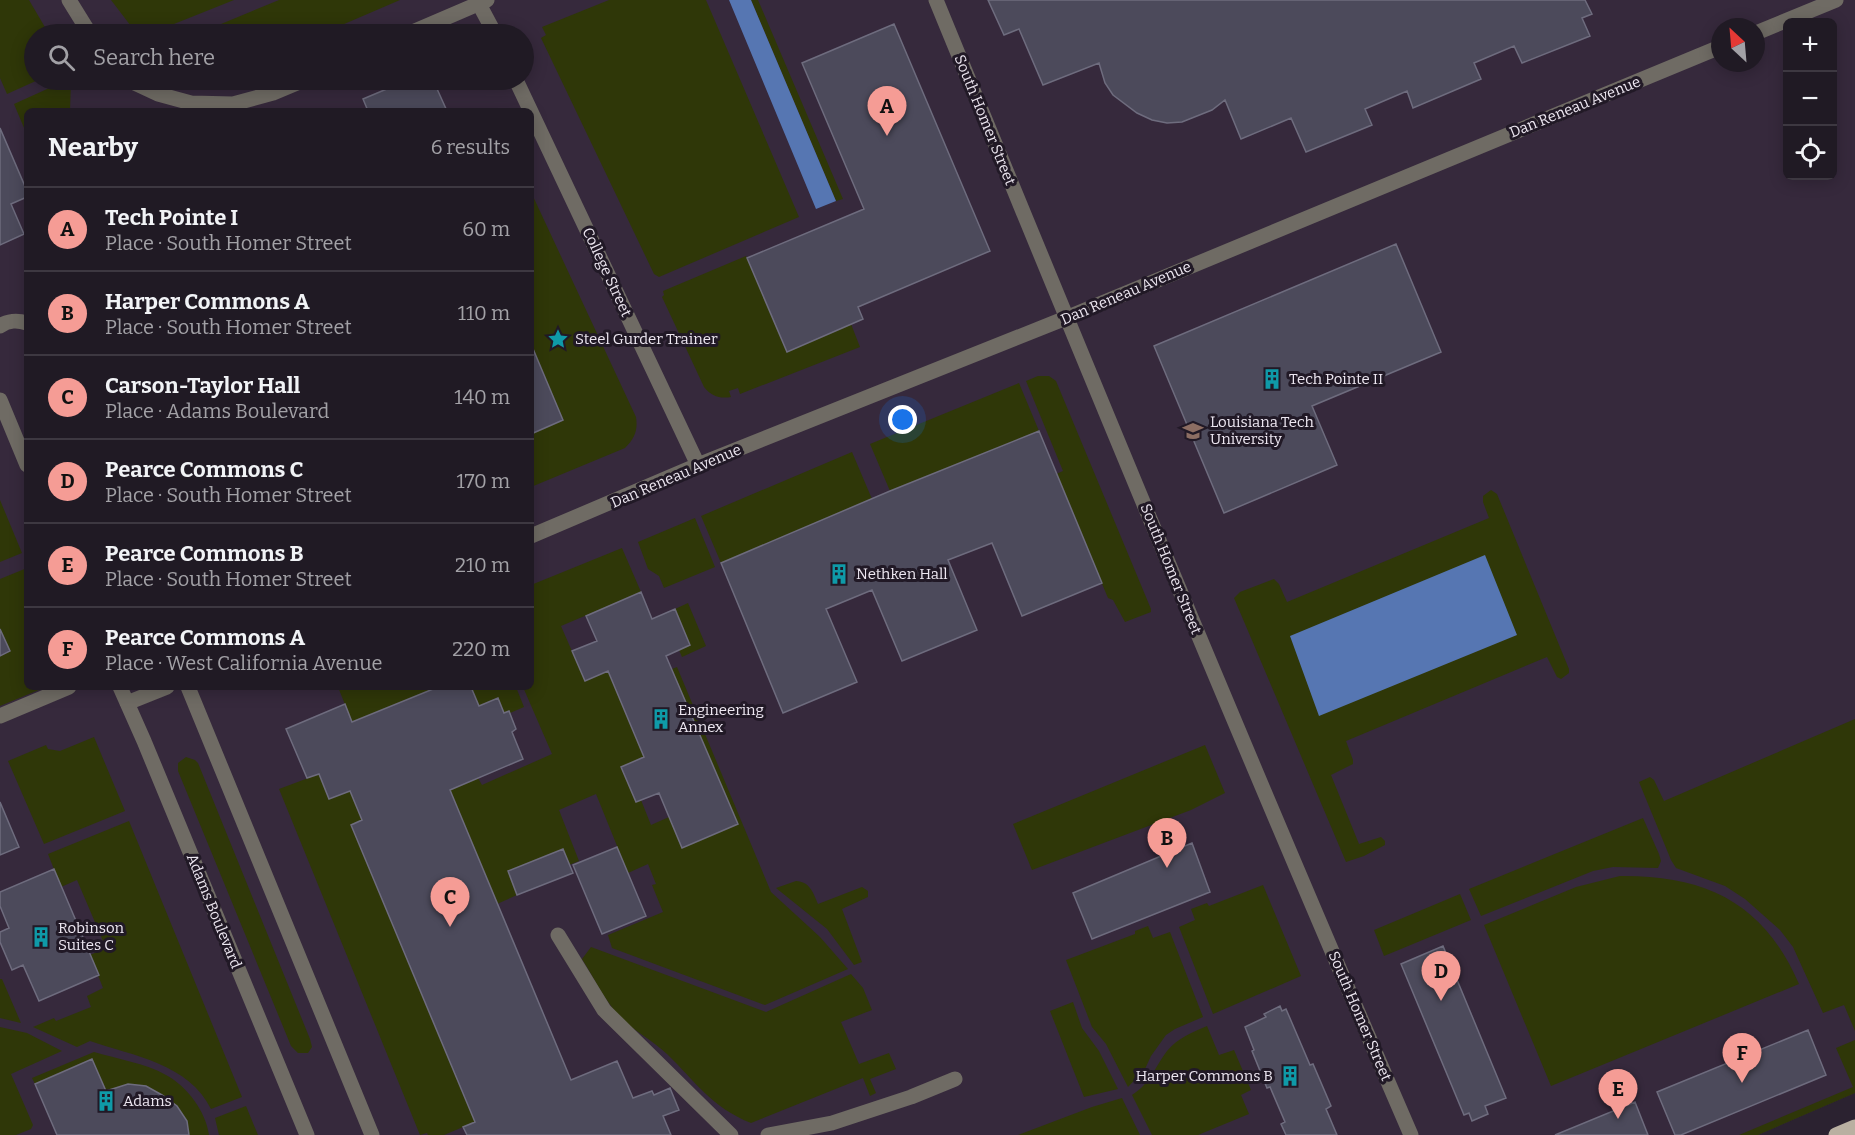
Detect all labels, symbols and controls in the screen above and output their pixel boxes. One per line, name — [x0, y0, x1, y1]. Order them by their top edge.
north arrow — [1711, 18, 1765, 72]
map controls — [1783, 18, 1837, 180]
button: + — [1783, 18, 1837, 72]
search box — [24, 24, 534, 90]
icon: search — [45, 41, 78, 74]
text: Search here — [93, 44, 215, 71]
street label: South Homer Street — [951, 52, 1020, 188]
street label: Dan Reneau Avenue — [1507, 72, 1643, 142]
button: − — [1783, 72, 1837, 126]
pin: A — [868, 86, 906, 136]
button: locate — [1783, 126, 1837, 180]
text: Nearby — [48, 132, 138, 163]
text: 6 results — [431, 135, 510, 159]
text: Tech Pointe I — [105, 204, 238, 231]
text: A — [60, 217, 75, 241]
text: 60 m — [462, 217, 510, 241]
street label: College Street — [578, 224, 636, 320]
text: Place · South Homer Street — [105, 231, 352, 255]
street label: Dan Reneau Avenue — [1058, 257, 1194, 329]
text: Harper Commons A — [105, 288, 310, 315]
text: B — [61, 301, 74, 325]
text: 110 m — [458, 301, 510, 325]
text: Place · South Homer Street — [105, 315, 352, 339]
place icon: Steel Gurder Trainer — [546, 327, 570, 351]
place label: Steel Gurder Trainer — [575, 330, 718, 348]
building icon: Tech Pointe II — [1260, 367, 1284, 391]
place label: Tech Pointe II — [1289, 370, 1383, 388]
text: Carson-Taylor Hall — [105, 372, 300, 399]
text: C — [61, 385, 74, 409]
text: 140 m — [454, 385, 510, 409]
text: Place · Adams Boulevard — [105, 399, 329, 423]
your location — [888, 405, 917, 434]
place label: Louisiana Tech University — [1210, 413, 1314, 448]
school or university icon: Louisiana Tech University — [1181, 419, 1205, 443]
street label: Dan Reneau Avenue — [608, 440, 744, 512]
text: Pearce Commons C — [105, 456, 303, 483]
text: D — [60, 469, 75, 493]
text: 170 m — [457, 469, 510, 493]
text: Place · South Homer Street — [105, 483, 352, 507]
street label: South Homer Street — [1137, 501, 1206, 637]
text: Pearce Commons B — [105, 540, 304, 567]
text: E — [61, 553, 74, 577]
text: 210 m — [455, 553, 510, 577]
building icon: Nethken Hall — [827, 562, 851, 586]
place label: Nethken Hall — [856, 565, 948, 583]
text: Place · South Homer Street — [105, 567, 352, 591]
text: Pearce Commons A — [105, 624, 305, 651]
text: F — [62, 637, 73, 661]
text: 220 m — [452, 637, 510, 661]
text: Place · West California Avenue — [105, 651, 382, 675]
place label: Engineering Annex — [678, 701, 764, 736]
building icon: Engineering Annex — [649, 707, 673, 731]
pin: B — [1148, 818, 1186, 868]
street label: Adams Boulevard — [183, 851, 245, 971]
pin: C — [430, 878, 470, 927]
place label: Robinson Suites C — [58, 919, 125, 954]
building icon: Robinson Suites C — [29, 925, 53, 949]
street label: South Homer Street — [1325, 948, 1396, 1084]
pin: D — [1422, 952, 1460, 1001]
pin: F — [1722, 1034, 1762, 1083]
building icon: Harper Commons B — [1278, 1064, 1302, 1088]
place label: Harper Commons B — [1135, 1067, 1273, 1085]
pin: E — [1598, 1070, 1638, 1119]
building icon: Adams — [94, 1089, 118, 1113]
place label: Adams — [123, 1092, 172, 1110]

